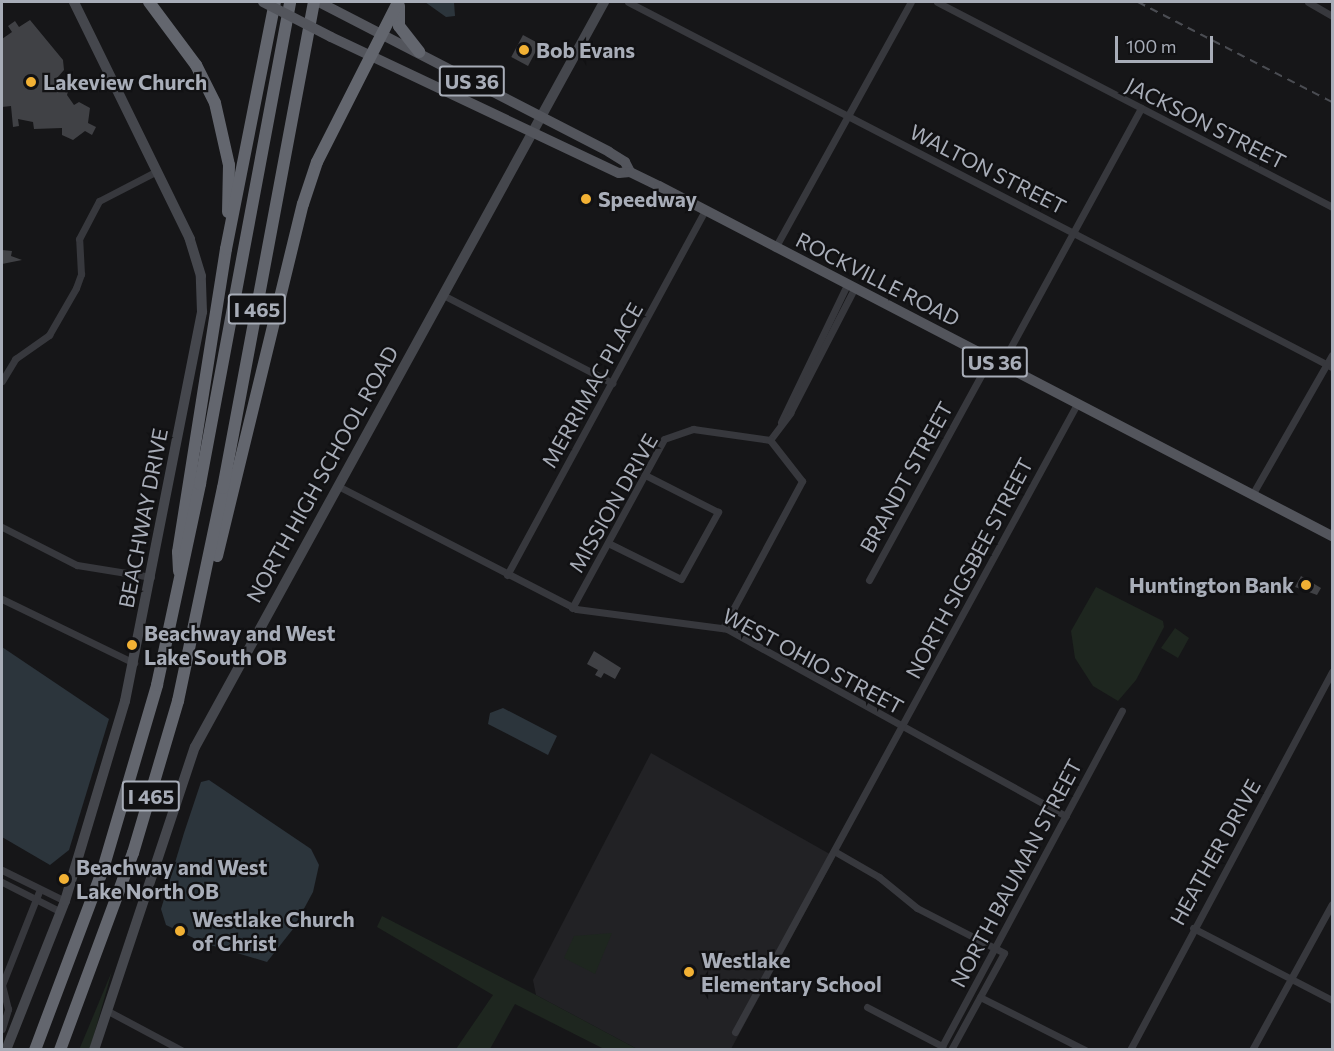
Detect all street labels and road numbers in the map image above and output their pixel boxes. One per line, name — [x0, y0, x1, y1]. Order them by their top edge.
road number: US 36 — [438, 64, 506, 98]
street label: JACKSON STREET — [1122, 72, 1290, 174]
street label: WALTON STREET — [906, 119, 1070, 219]
street label: ROCKVILLE ROAD — [792, 227, 964, 331]
road number: I 465 — [227, 292, 287, 326]
street label: MERRIMAC PLACE — [536, 298, 648, 472]
street label: NORTH HIGH SCHOOL ROAD — [241, 341, 403, 607]
road number: US 36 — [960, 345, 1030, 379]
street label: BRANDT STREET — [854, 397, 958, 557]
street label: BEACHWAY DRIVE — [113, 426, 173, 610]
street label: MISSION DRIVE — [563, 429, 663, 577]
street label: NORTH SIGSBEE STREET — [900, 453, 1038, 683]
street label: WEST OHIO STREET — [718, 603, 908, 719]
street label: NORTH BAUMAN STREET — [945, 755, 1087, 991]
street label: HEATHER DRIVE — [1164, 775, 1266, 929]
road number: I 465 — [121, 779, 181, 813]

